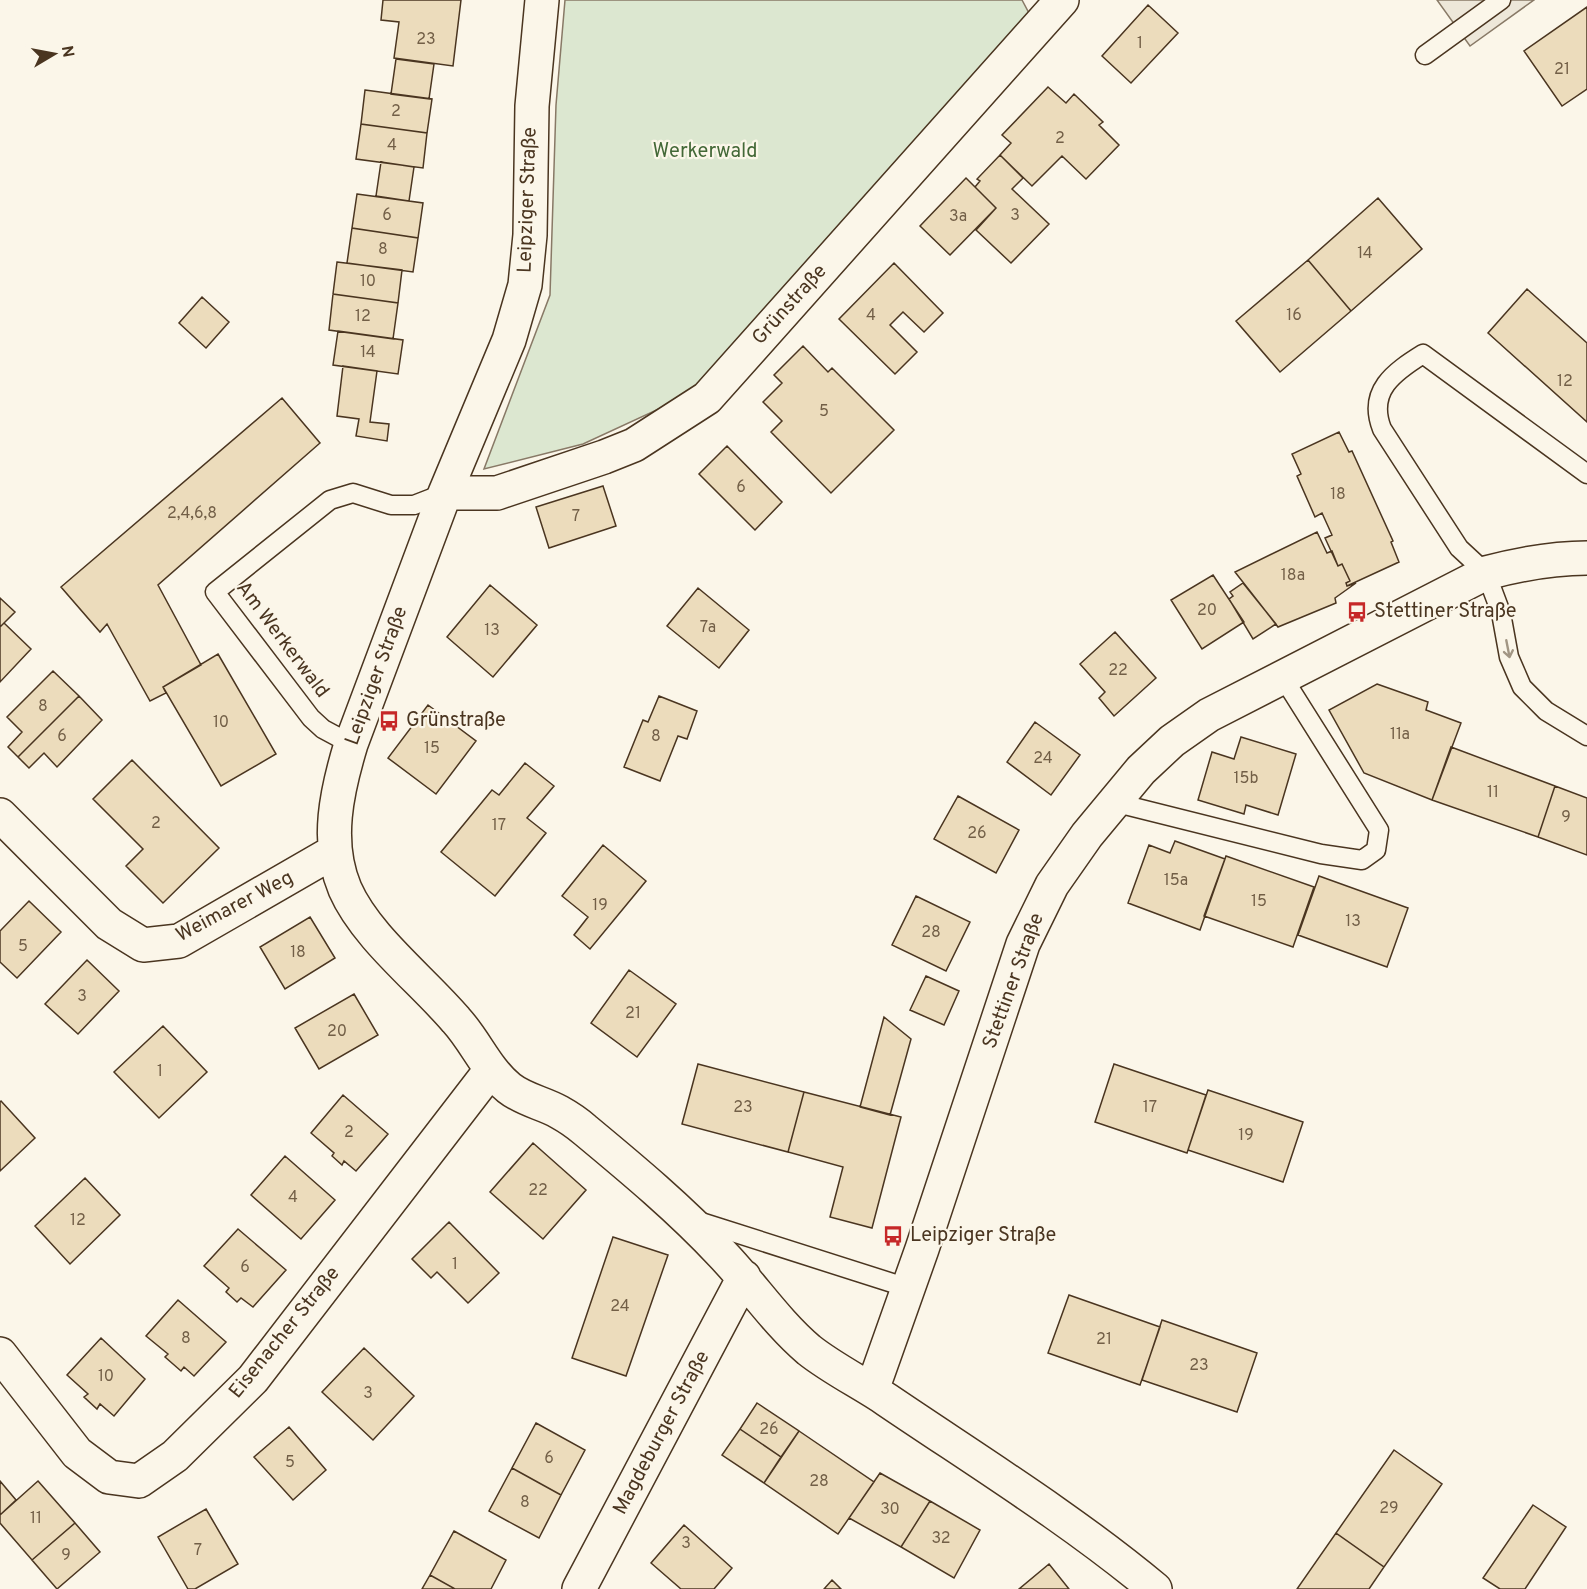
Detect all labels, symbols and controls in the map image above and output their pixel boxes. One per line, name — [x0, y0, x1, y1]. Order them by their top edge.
north arrow — [24, 24, 84, 84]
house number: 23 — [416, 30, 436, 50]
house number: 1 — [1137, 34, 1143, 54]
text: N — [56, 44, 78, 59]
house number: 21 — [1554, 60, 1570, 80]
house number: 2 — [391, 102, 401, 122]
street label: Leipziger Straße — [512, 127, 544, 273]
house number: 2 — [1055, 129, 1065, 149]
house number: 4 — [387, 136, 397, 156]
park label: Werkerwald — [653, 139, 757, 165]
house number: 6 — [382, 206, 392, 226]
house number: 3 — [1010, 206, 1020, 226]
house number: 3a — [949, 207, 967, 227]
house number: 8 — [378, 240, 388, 260]
house number: 14 — [1357, 244, 1373, 264]
street label: Grünstraße — [747, 259, 833, 351]
house number: 10 — [360, 272, 376, 292]
house number: 4 — [866, 306, 876, 326]
house number: 16 — [1286, 306, 1302, 326]
house number: 12 — [355, 307, 371, 327]
house number: 14 — [360, 343, 376, 363]
house number: 12 — [1557, 372, 1573, 392]
house number: 5 — [819, 402, 829, 422]
house number: 6 — [736, 478, 746, 498]
house number: 18 — [1330, 485, 1346, 505]
house number: 2,4,6,8 — [167, 504, 217, 524]
house number: 7 — [572, 507, 580, 527]
house number: 18a — [1281, 566, 1305, 586]
street label: Am Werkerwald — [230, 576, 334, 704]
place label: Stettiner Straße — [1374, 599, 1516, 625]
bus stop icon: Stettiner Straße — [1345, 600, 1369, 624]
house number: 20 — [1197, 601, 1217, 621]
street label: Leipziger Straße — [340, 603, 414, 749]
house number: 7a — [700, 618, 716, 638]
house number: 13 — [484, 621, 500, 641]
one-way arrow — [1503, 639, 1514, 659]
house number: 22 — [1108, 661, 1128, 681]
house number: 8 — [38, 697, 48, 717]
place label: Grünstraße — [406, 708, 506, 734]
bus stop icon: Grünstraße — [377, 709, 401, 733]
house number: 10 — [213, 713, 229, 733]
house number: 11a — [1390, 725, 1410, 745]
house number: 6 — [57, 727, 67, 747]
house number: 8 — [651, 727, 661, 747]
house number: 15 — [424, 739, 440, 759]
house number: 24 — [1033, 749, 1053, 769]
house number: 15b — [1234, 769, 1258, 789]
house number: 11 — [1487, 783, 1499, 803]
house number: 9 — [1561, 808, 1571, 828]
house number: 2 — [151, 814, 161, 834]
house number: 17 — [492, 816, 506, 836]
house number: 26 — [967, 824, 987, 844]
street label: Weimarer Weg — [172, 865, 298, 949]
house number: 15a — [1164, 871, 1188, 891]
house number: 15 — [1251, 892, 1267, 912]
house number: 19 — [592, 896, 608, 916]
street label: Stettiner Straße — [977, 910, 1051, 1052]
house number: 13 — [1345, 912, 1361, 932]
house number: 28 — [921, 923, 941, 943]
house number: 5 — [18, 937, 28, 957]
house number: 18 — [290, 943, 306, 963]
house number: 3 — [77, 987, 87, 1007]
house number: 21 — [625, 1004, 641, 1024]
house number: 20 — [327, 1022, 347, 1042]
house number: 1 — [157, 1062, 163, 1082]
house number: 23 — [733, 1098, 753, 1118]
house number: 17 — [1143, 1098, 1157, 1118]
house number: 2 — [344, 1123, 354, 1143]
house number: 19 — [1238, 1126, 1254, 1146]
house number: 22 — [528, 1181, 548, 1201]
house number: 4 — [288, 1188, 298, 1208]
house number: 12 — [70, 1211, 86, 1231]
place label: Leipziger Straße — [910, 1223, 1056, 1249]
bus stop icon: Leipziger Straße — [881, 1224, 905, 1248]
house number: 1 — [452, 1255, 458, 1275]
house number: 6 — [240, 1258, 250, 1278]
street label: Eisenacher Straße — [224, 1262, 346, 1404]
house number: 24 — [610, 1297, 630, 1317]
house number: 8 — [181, 1329, 191, 1349]
house number: 21 — [1096, 1330, 1112, 1350]
street label: Magdeburger Straße — [608, 1346, 716, 1520]
house number: 23 — [1189, 1356, 1209, 1376]
house number: 10 — [98, 1367, 114, 1387]
house number: 3 — [363, 1384, 373, 1404]
house number: 26 — [759, 1420, 779, 1440]
house number: 6 — [544, 1449, 554, 1469]
house number: 5 — [285, 1453, 295, 1473]
house number: 28 — [809, 1472, 829, 1492]
house number: 8 — [520, 1493, 530, 1513]
house number: 29 — [1379, 1499, 1399, 1519]
house number: 30 — [880, 1500, 900, 1520]
house number: 11 — [30, 1509, 42, 1529]
house number: 32 — [931, 1529, 951, 1549]
house number: 3 — [681, 1534, 691, 1554]
house number: 7 — [194, 1541, 202, 1561]
house number: 9 — [61, 1546, 71, 1566]

